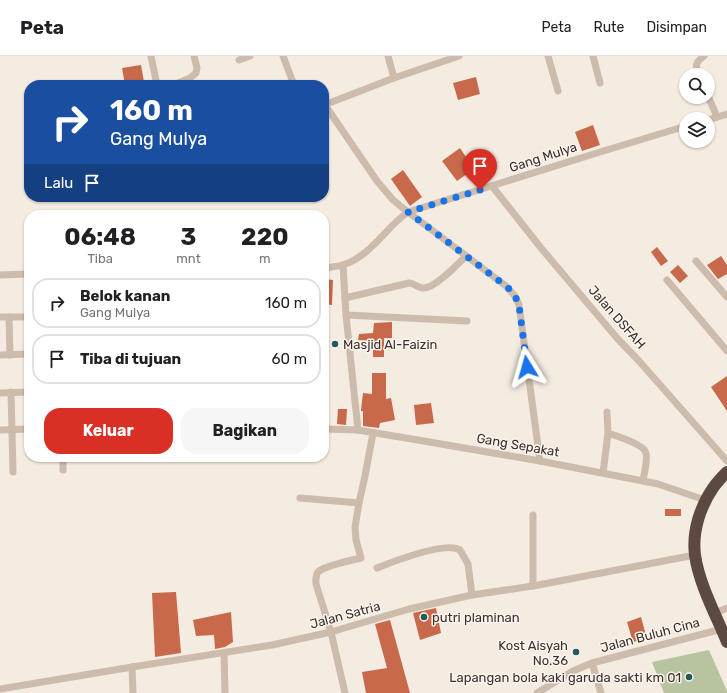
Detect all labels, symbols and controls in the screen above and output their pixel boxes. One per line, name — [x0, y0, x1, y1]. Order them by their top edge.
text: Peta — [20, 16, 64, 39]
text: Peta — [542, 19, 572, 36]
text: Rute — [594, 19, 624, 36]
text: Disimpan — [646, 19, 707, 36]
map controls — [679, 68, 715, 148]
button: search — [679, 68, 715, 104]
text: 160 m — [110, 94, 193, 127]
icon: right — [44, 96, 96, 148]
button: layers — [679, 112, 715, 148]
text: Gang Mulya — [110, 128, 207, 150]
street label: Gang Mulya — [507, 139, 579, 176]
pin — [463, 149, 497, 190]
icon: arrive — [469, 155, 491, 177]
icon: arrive — [81, 172, 103, 194]
text: Lalu — [44, 174, 73, 192]
text: 06:48 — [64, 223, 136, 251]
text: 3 — [181, 223, 196, 251]
text: 220 — [241, 223, 289, 251]
text: Tiba — [87, 251, 113, 266]
text: mnt — [176, 251, 201, 266]
text: m — [259, 251, 271, 266]
street label: Jalan DSFAH — [585, 282, 649, 352]
text: Belok kanan — [80, 287, 170, 305]
icon: right — [46, 292, 68, 314]
text: 160 m — [265, 294, 307, 312]
text: Gang Mulya — [80, 305, 150, 320]
place label: Masjid Al-Faizin — [343, 337, 437, 352]
marker: Masjid Al-Faizin — [330, 339, 340, 349]
position arrow — [506, 346, 548, 388]
icon: arrive — [46, 348, 68, 370]
text: Tiba di tujuan — [80, 350, 181, 368]
text: 60 m — [271, 350, 307, 368]
button: Keluar — [44, 408, 173, 454]
button: Bagikan — [181, 408, 309, 454]
street label: Gang Sepakat — [475, 430, 561, 461]
street label: Jalan Satria — [308, 598, 382, 632]
place label: putri plaminan — [432, 610, 520, 625]
marker: putri plaminan — [419, 612, 429, 622]
street label: Jalan Buluh Cina — [599, 615, 701, 655]
place label: Kost Aisyah No.36 — [498, 638, 568, 668]
marker: Kost Aisyah No.36 — [571, 647, 581, 657]
place label: Lapangan bola kaki garuda sakti km 01 — [449, 670, 681, 686]
marker: Lapangan bola kaki garuda sakti km 01 — [684, 672, 694, 682]

